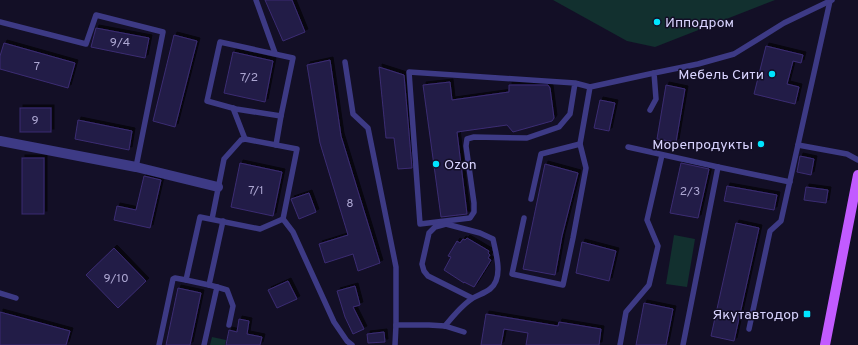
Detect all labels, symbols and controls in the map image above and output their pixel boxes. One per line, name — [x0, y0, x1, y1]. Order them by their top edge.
place label: Ипподром — [665, 15, 734, 32]
marker: Ипподром — [652, 17, 662, 27]
house number: 9/4 — [110, 35, 130, 51]
house number: 7 — [34, 59, 40, 75]
place label: Мебель Сити — [678, 67, 764, 84]
marker: Мебель Сити — [767, 69, 777, 79]
house number: 7/2 — [240, 70, 258, 86]
house number: 9 — [31, 113, 39, 129]
place label: Морепродукты — [652, 137, 753, 154]
marker: Морепродукты — [756, 139, 766, 149]
place label: Ozon — [444, 157, 477, 174]
marker: Ozon — [431, 159, 441, 169]
house number: 7/1 — [248, 183, 264, 199]
house number: 2/3 — [680, 184, 700, 200]
house number: 8 — [346, 196, 354, 212]
house number: 9/10 — [103, 271, 129, 287]
place label: Якутавтодор — [712, 307, 799, 324]
marker: Якутавтодор — [802, 309, 812, 319]

